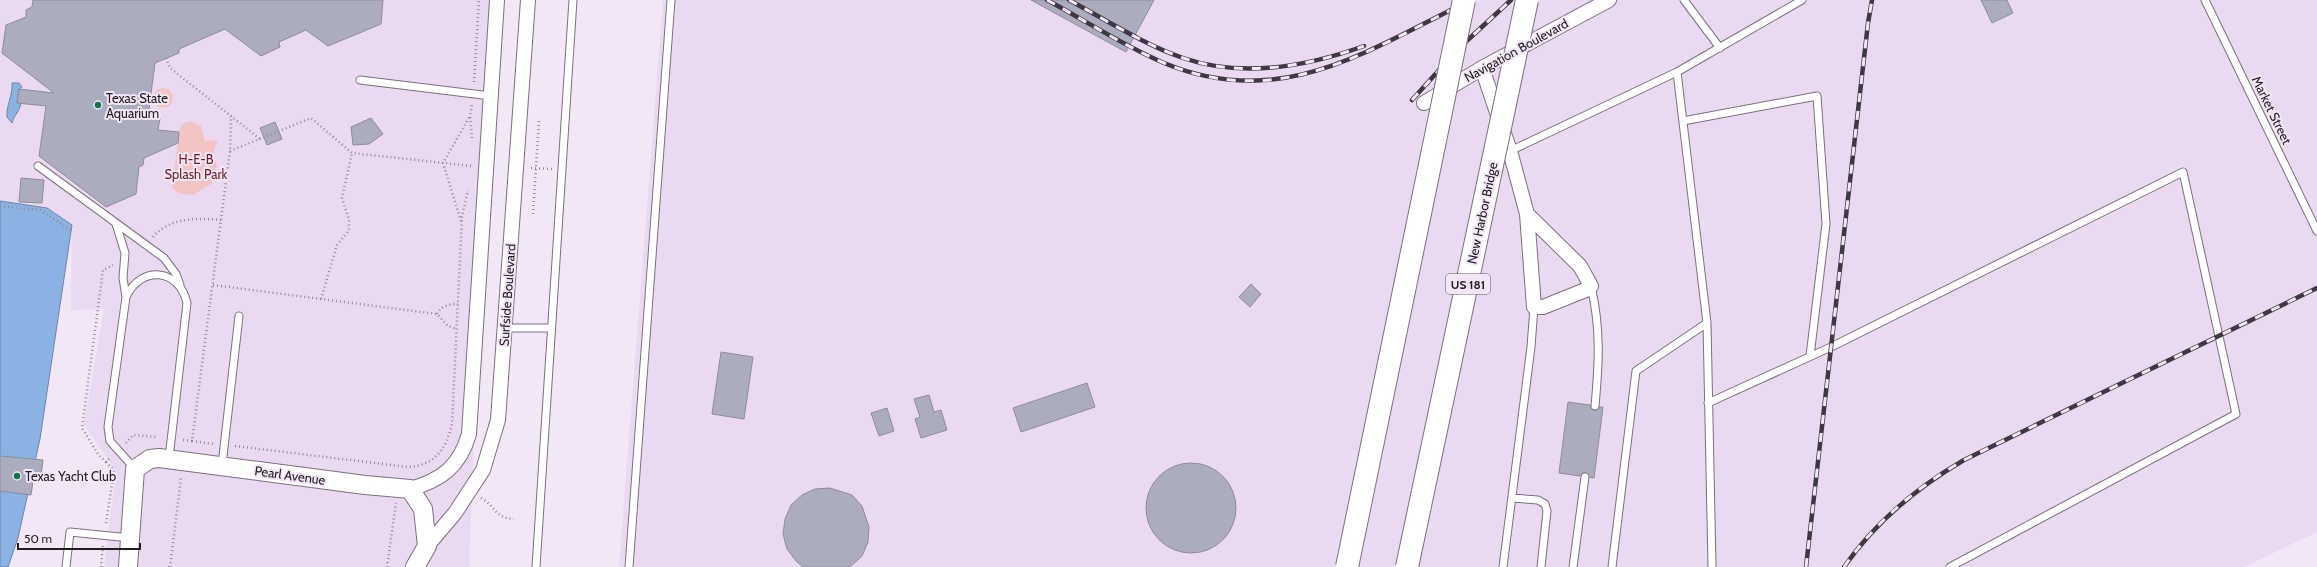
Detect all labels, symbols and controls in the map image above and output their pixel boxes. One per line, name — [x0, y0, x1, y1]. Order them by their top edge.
street label: Navigation Boulevard — [1461, 15, 1571, 85]
street label: Market Street — [2249, 73, 2296, 147]
place label: Texas State Aquarium — [106, 90, 168, 121]
marker: Texas State Aquarium — [93, 100, 103, 110]
park label: H-E-B Splash Park — [165, 151, 228, 182]
street label: New Harbor Bridge — [1463, 160, 1501, 265]
street label: Surfside Boulevard — [495, 243, 519, 347]
road number: US 181 — [1446, 274, 1490, 294]
street label: Pearl Avenue — [253, 462, 327, 488]
place label: Texas Yacht Club — [25, 468, 116, 484]
marker: Texas Yacht Club — [12, 471, 22, 481]
scale bar — [18, 525, 140, 551]
text: 50 m — [24, 531, 52, 546]

